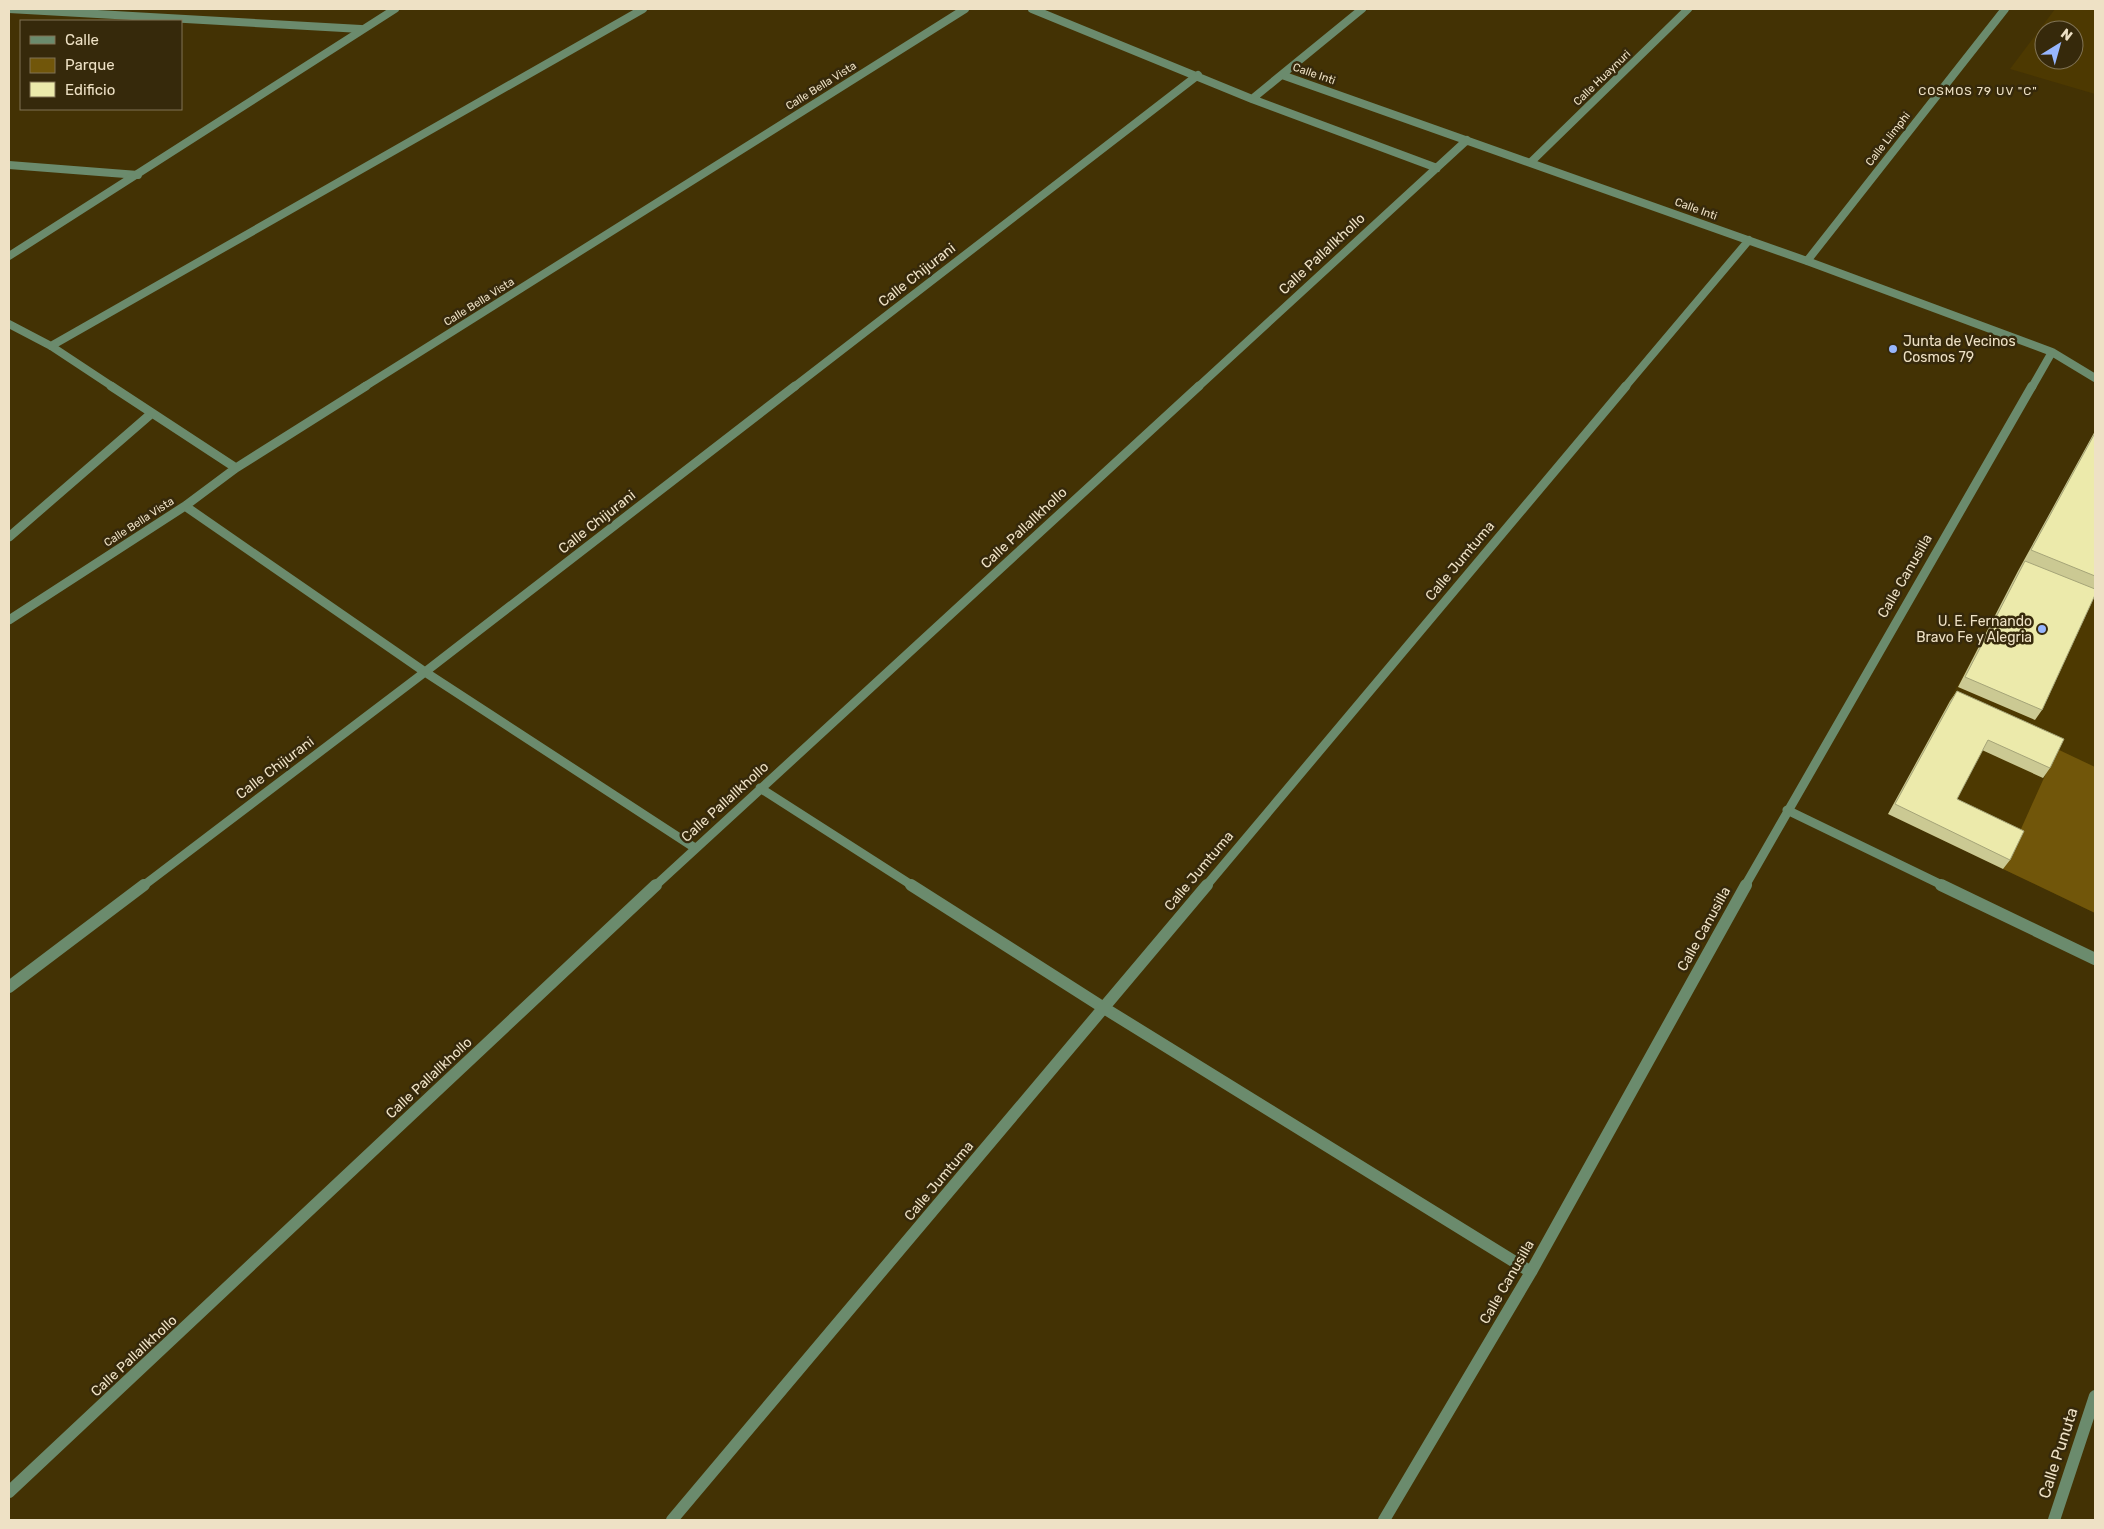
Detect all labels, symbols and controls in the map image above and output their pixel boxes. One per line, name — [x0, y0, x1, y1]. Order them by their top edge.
legend — [20, 20, 182, 110]
north arrow — [2034, 20, 2084, 70]
text: N — [2057, 25, 2076, 45]
text: Calle — [65, 31, 99, 49]
street label: Calle Huaynuri — [1571, 48, 1633, 108]
text: Parque — [65, 56, 115, 74]
street label: Calle Bella Vista — [783, 59, 859, 113]
street label: Calle Inti — [1291, 61, 1337, 87]
text: Edificio — [65, 81, 115, 99]
district label: COSMOS 79 UV "C" — [1918, 84, 2038, 98]
street label: Calle Llimphi — [1863, 109, 1913, 169]
street label: Calle Inti — [1673, 195, 1719, 223]
street label: Calle Pallallkhollo — [1275, 210, 1369, 298]
street label: Calle Chijurani — [875, 240, 959, 310]
street label: Calle Bella Vista — [441, 275, 517, 329]
place label: Junta de Vecinos Cosmos 79 — [1903, 333, 2016, 366]
marker: Junta de Vecinos Cosmos 79 — [1887, 343, 1899, 355]
street label: Calle Pallallkhollo — [977, 484, 1071, 572]
street label: Calle Chijurani — [555, 487, 639, 557]
street label: Calle Bella Vista — [102, 495, 176, 549]
street label: Calle Jumtuma — [1422, 518, 1498, 604]
street label: Calle Canusilla — [1874, 531, 1936, 621]
place label: U. E. Fernando Bravo Fe y Alegria — [1916, 613, 2032, 646]
marker: U. E. Fernando Bravo Fe y Alegria — [2036, 623, 2048, 635]
street label: Calle Chijurani — [233, 733, 317, 803]
street label: Calle Pallallkhollo — [678, 758, 772, 846]
street label: Calle Jumtuma — [1161, 828, 1237, 914]
street label: Calle Canusilla — [1674, 884, 1734, 974]
street label: Calle Pallallkhollo — [382, 1034, 476, 1122]
street label: Calle Jumtuma — [901, 1138, 977, 1224]
street label: Calle Canusilla — [1476, 1237, 1538, 1327]
street label: Calle Pallallkhollo — [87, 1312, 181, 1400]
street label: Calle Punuta — [2034, 1405, 2082, 1501]

